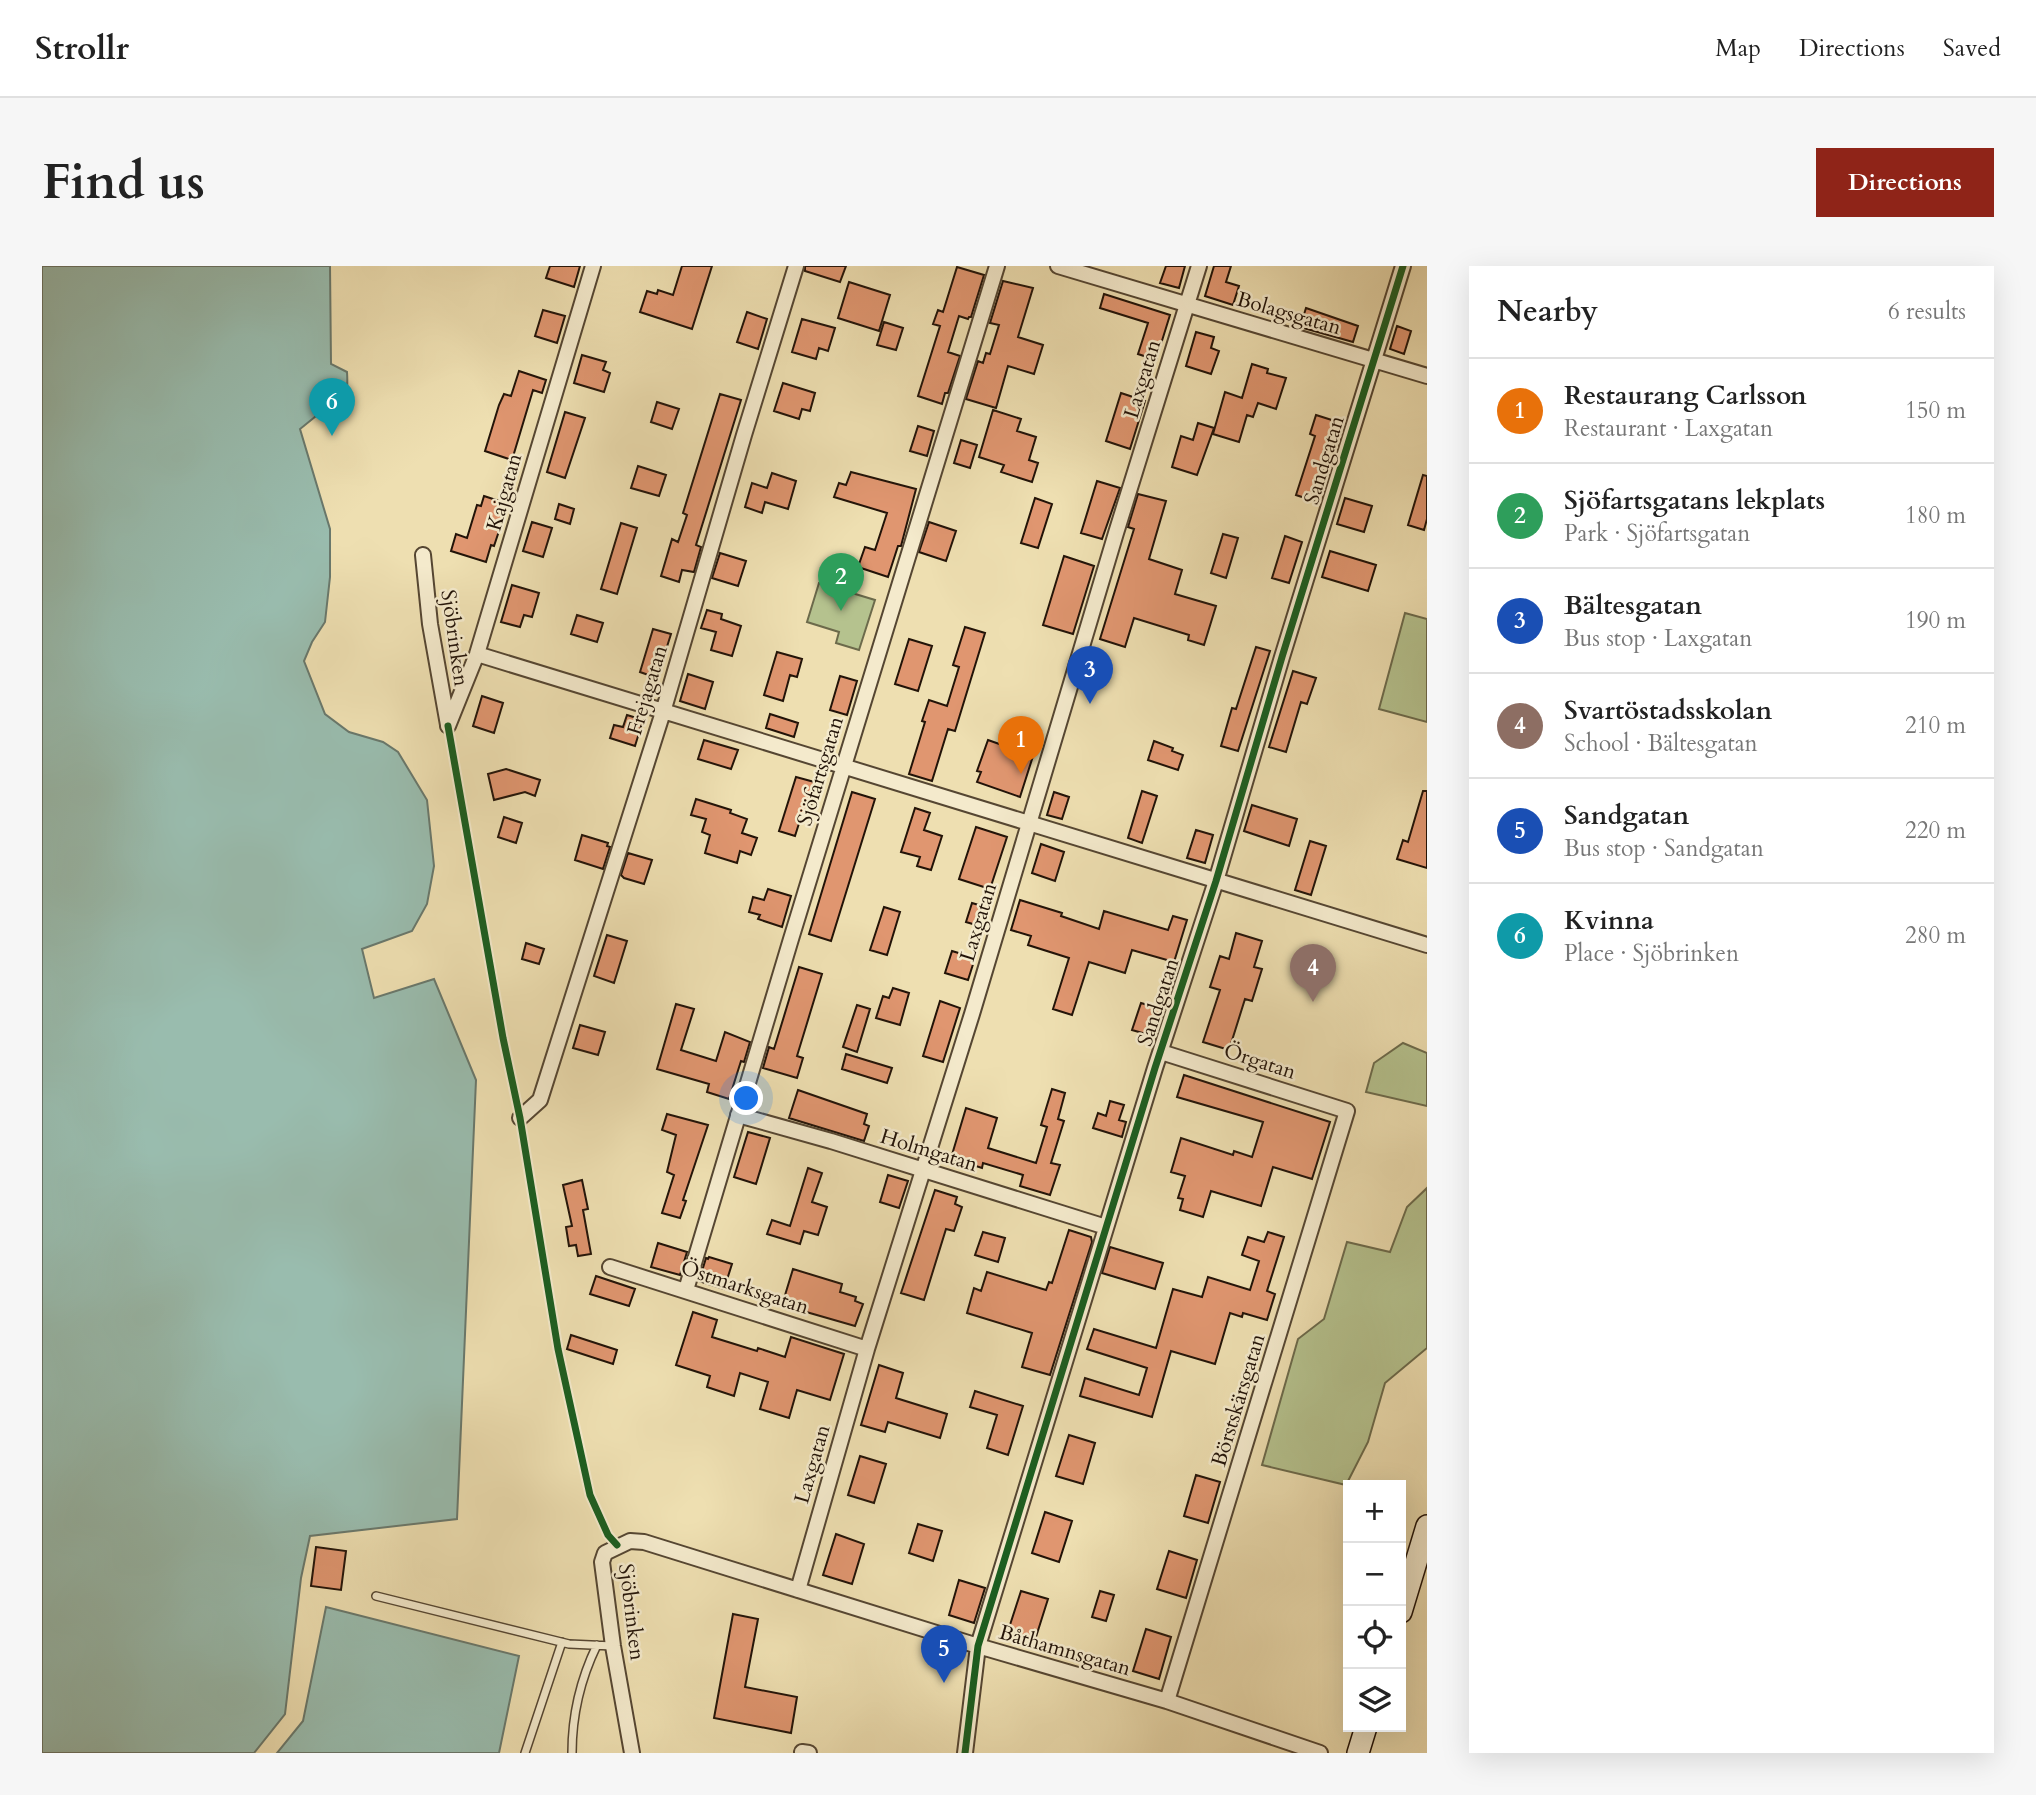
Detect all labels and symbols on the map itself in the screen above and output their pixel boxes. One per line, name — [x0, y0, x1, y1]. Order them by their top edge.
street label: Bolagsgatan — [1233, 285, 1345, 342]
street label: Laxgatan — [1117, 336, 1168, 422]
pin: 6 — [309, 378, 355, 436]
street label: Sandgatan — [1297, 412, 1352, 508]
street label: Kajgatan — [480, 450, 529, 534]
pin: 2 — [818, 553, 864, 611]
street label: Sjöbrinken — [433, 588, 476, 688]
street label: Frejagatan — [620, 642, 675, 739]
pin: 3 — [1067, 646, 1113, 704]
street label: Sjöfartsgatan — [790, 713, 851, 829]
pin: 1 — [998, 716, 1044, 774]
street label: Laxgatan — [953, 879, 1004, 965]
pin: 4 — [1290, 944, 1336, 1002]
street label: Sandgatan — [1131, 954, 1186, 1050]
street label: Örgatan — [1220, 1036, 1300, 1087]
your location — [729, 1081, 763, 1115]
street label: Holmgatan — [877, 1122, 981, 1179]
street label: Östmarksgatan — [677, 1253, 813, 1322]
street label: Börstskärsgatan — [1204, 1330, 1272, 1470]
street label: Laxgatan — [787, 1421, 838, 1507]
street label: Sjöbrinken — [611, 1562, 652, 1662]
street label: Båthamnsgatan — [996, 1618, 1134, 1683]
pin: 5 — [921, 1625, 967, 1683]

